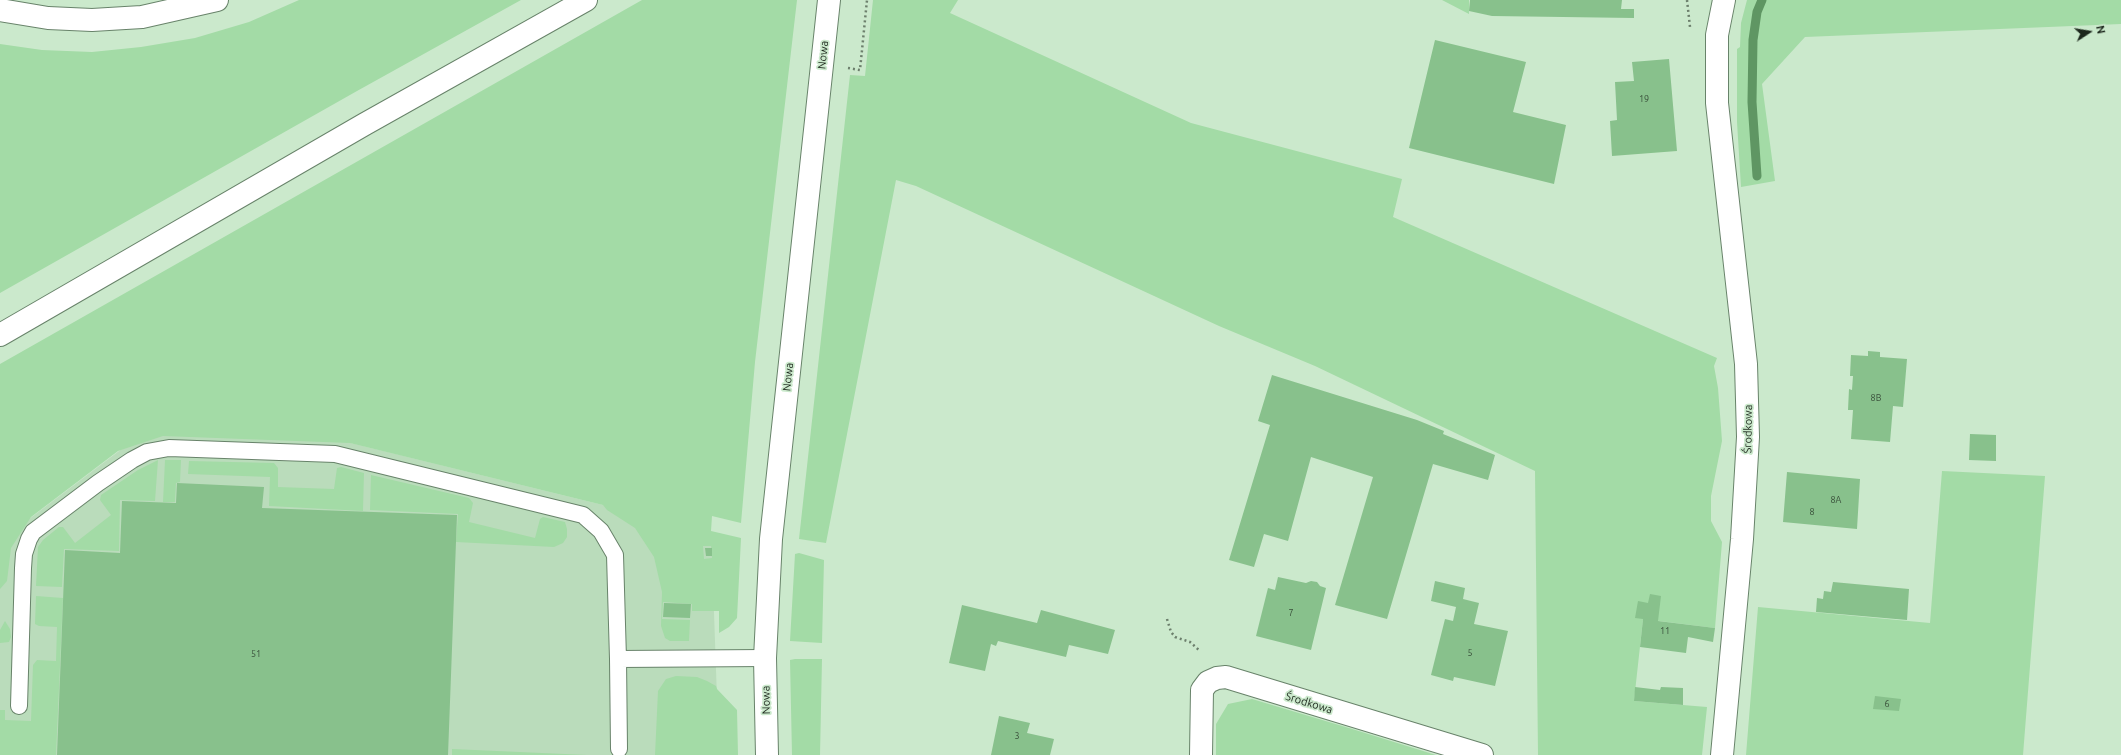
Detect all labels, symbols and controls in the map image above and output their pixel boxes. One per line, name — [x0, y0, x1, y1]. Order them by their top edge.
north arrow — [2069, 12, 2109, 52]
text: N — [2094, 24, 2107, 35]
street label: Nowa — [815, 40, 831, 70]
house number: 19 — [1639, 94, 1649, 104]
street label: Nowa — [780, 362, 796, 392]
house number: 8B — [1871, 393, 1881, 403]
street label: Środkowa — [1741, 405, 1755, 453]
house number: 8A — [1831, 495, 1841, 505]
house number: 8 — [1809, 507, 1815, 517]
house number: 7 — [1288, 608, 1294, 618]
house number: 11 — [1660, 626, 1670, 636]
house number: 5 — [1467, 648, 1473, 658]
house number: 51 — [251, 649, 261, 659]
street label: Nowa — [759, 686, 773, 714]
street label: Środkowa — [1284, 690, 1334, 716]
house number: 6 — [1884, 699, 1890, 709]
house number: 3 — [1014, 731, 1020, 741]

